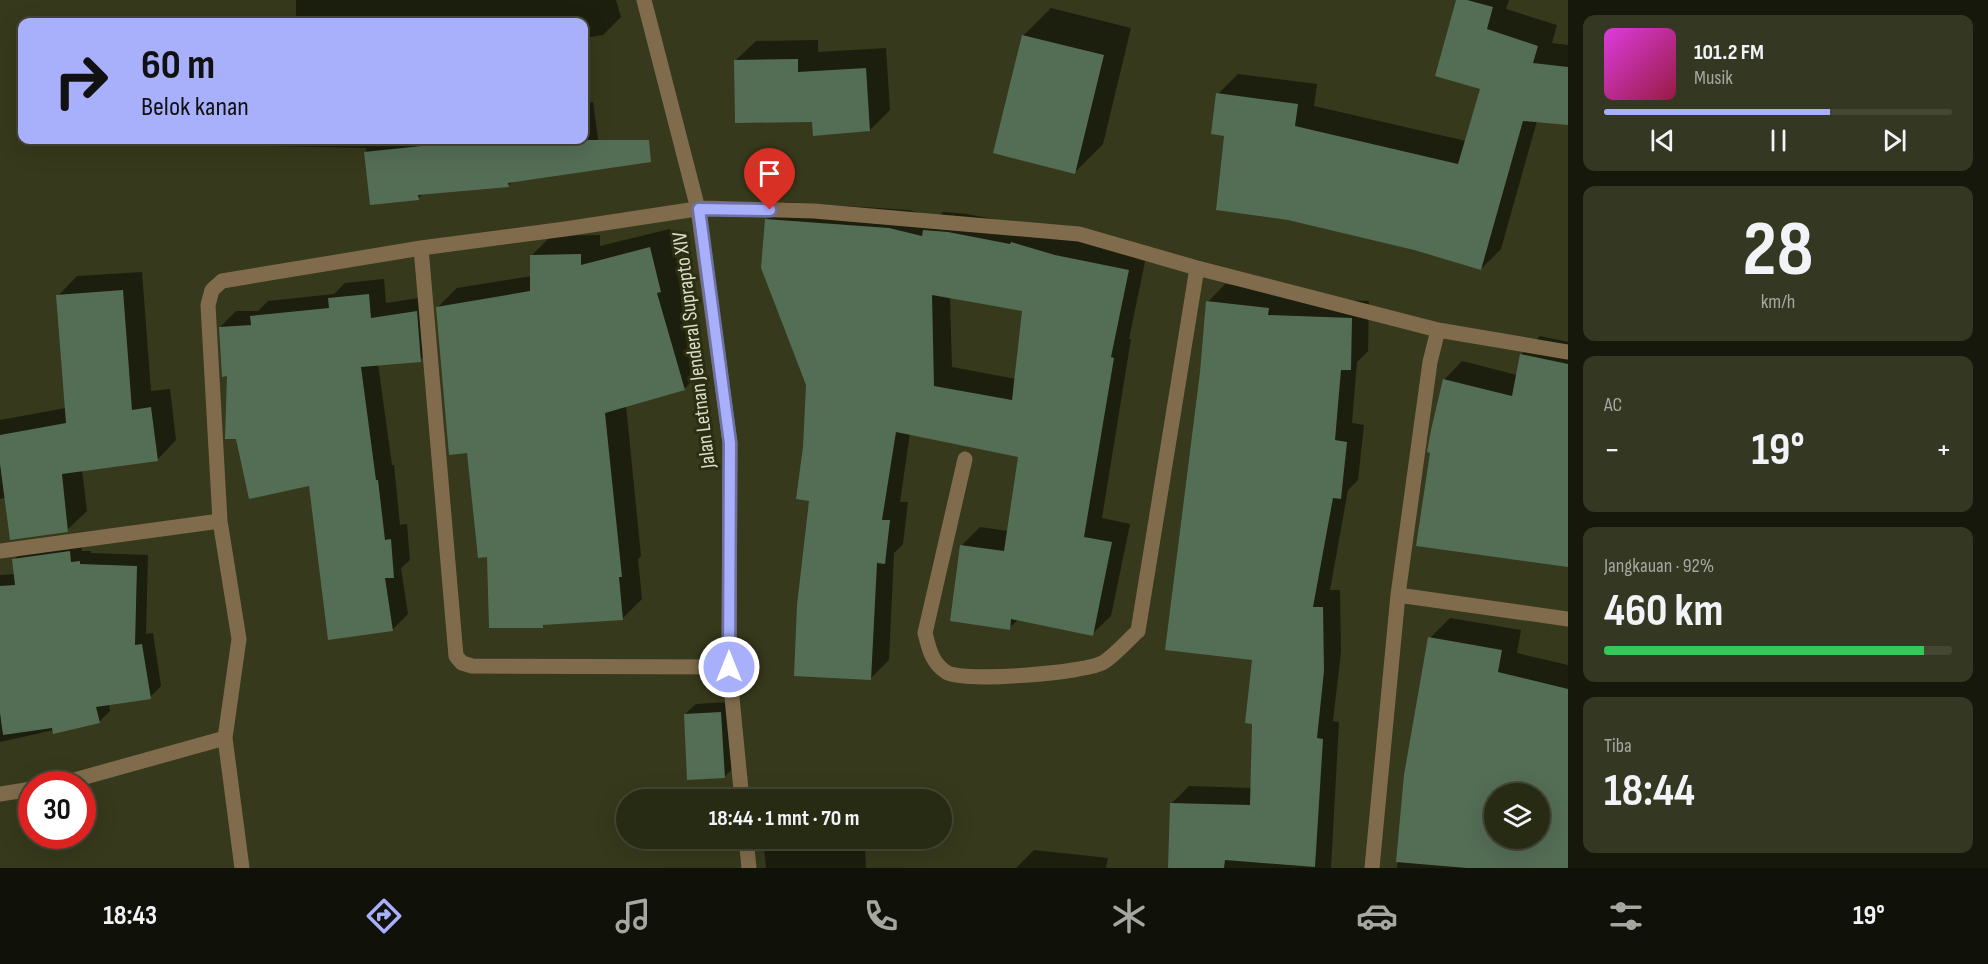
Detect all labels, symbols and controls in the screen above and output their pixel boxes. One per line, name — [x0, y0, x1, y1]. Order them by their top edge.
text: 101.2 FM — [1694, 39, 1764, 66]
text: 60 m — [141, 40, 215, 91]
icon: right — [42, 42, 120, 120]
text: Musik — [1694, 66, 1733, 90]
text: Belok kanan — [141, 91, 249, 123]
icon: previous — [1646, 124, 1679, 157]
icon: pause — [1762, 124, 1795, 157]
icon: next — [1878, 124, 1911, 157]
pin — [744, 148, 795, 210]
icon: arrive — [753, 157, 786, 190]
text: 28 — [1743, 204, 1813, 297]
street label: Jalan Letnan Jenderal Suprapto XIV — [667, 230, 721, 471]
text: km/h — [1761, 290, 1795, 314]
text: AC — [1604, 393, 1622, 417]
text: 19° — [1751, 423, 1805, 478]
text: − — [1604, 430, 1620, 470]
text: + — [1936, 430, 1952, 470]
text: Jangkauan · 92% — [1604, 554, 1714, 578]
text: 460 km — [1604, 584, 1723, 639]
position arrow — [697, 635, 761, 699]
text: Tiba — [1604, 734, 1632, 758]
text: 18:44 — [1604, 764, 1695, 819]
speed limit sign: 30 — [18, 771, 96, 849]
map controls — [1484, 783, 1550, 849]
button: layers — [1484, 783, 1550, 849]
text: 18:44 · 1 mnt · 70 m — [709, 805, 859, 832]
icon: directions — [363, 895, 405, 937]
icon: music — [612, 895, 654, 937]
icon: phone — [860, 895, 902, 937]
icon: climate — [1108, 895, 1150, 937]
icon: car — [1356, 895, 1398, 937]
icon: filters — [1605, 895, 1647, 937]
text: 18:43 — [103, 900, 157, 932]
text: 19° — [1853, 900, 1885, 932]

